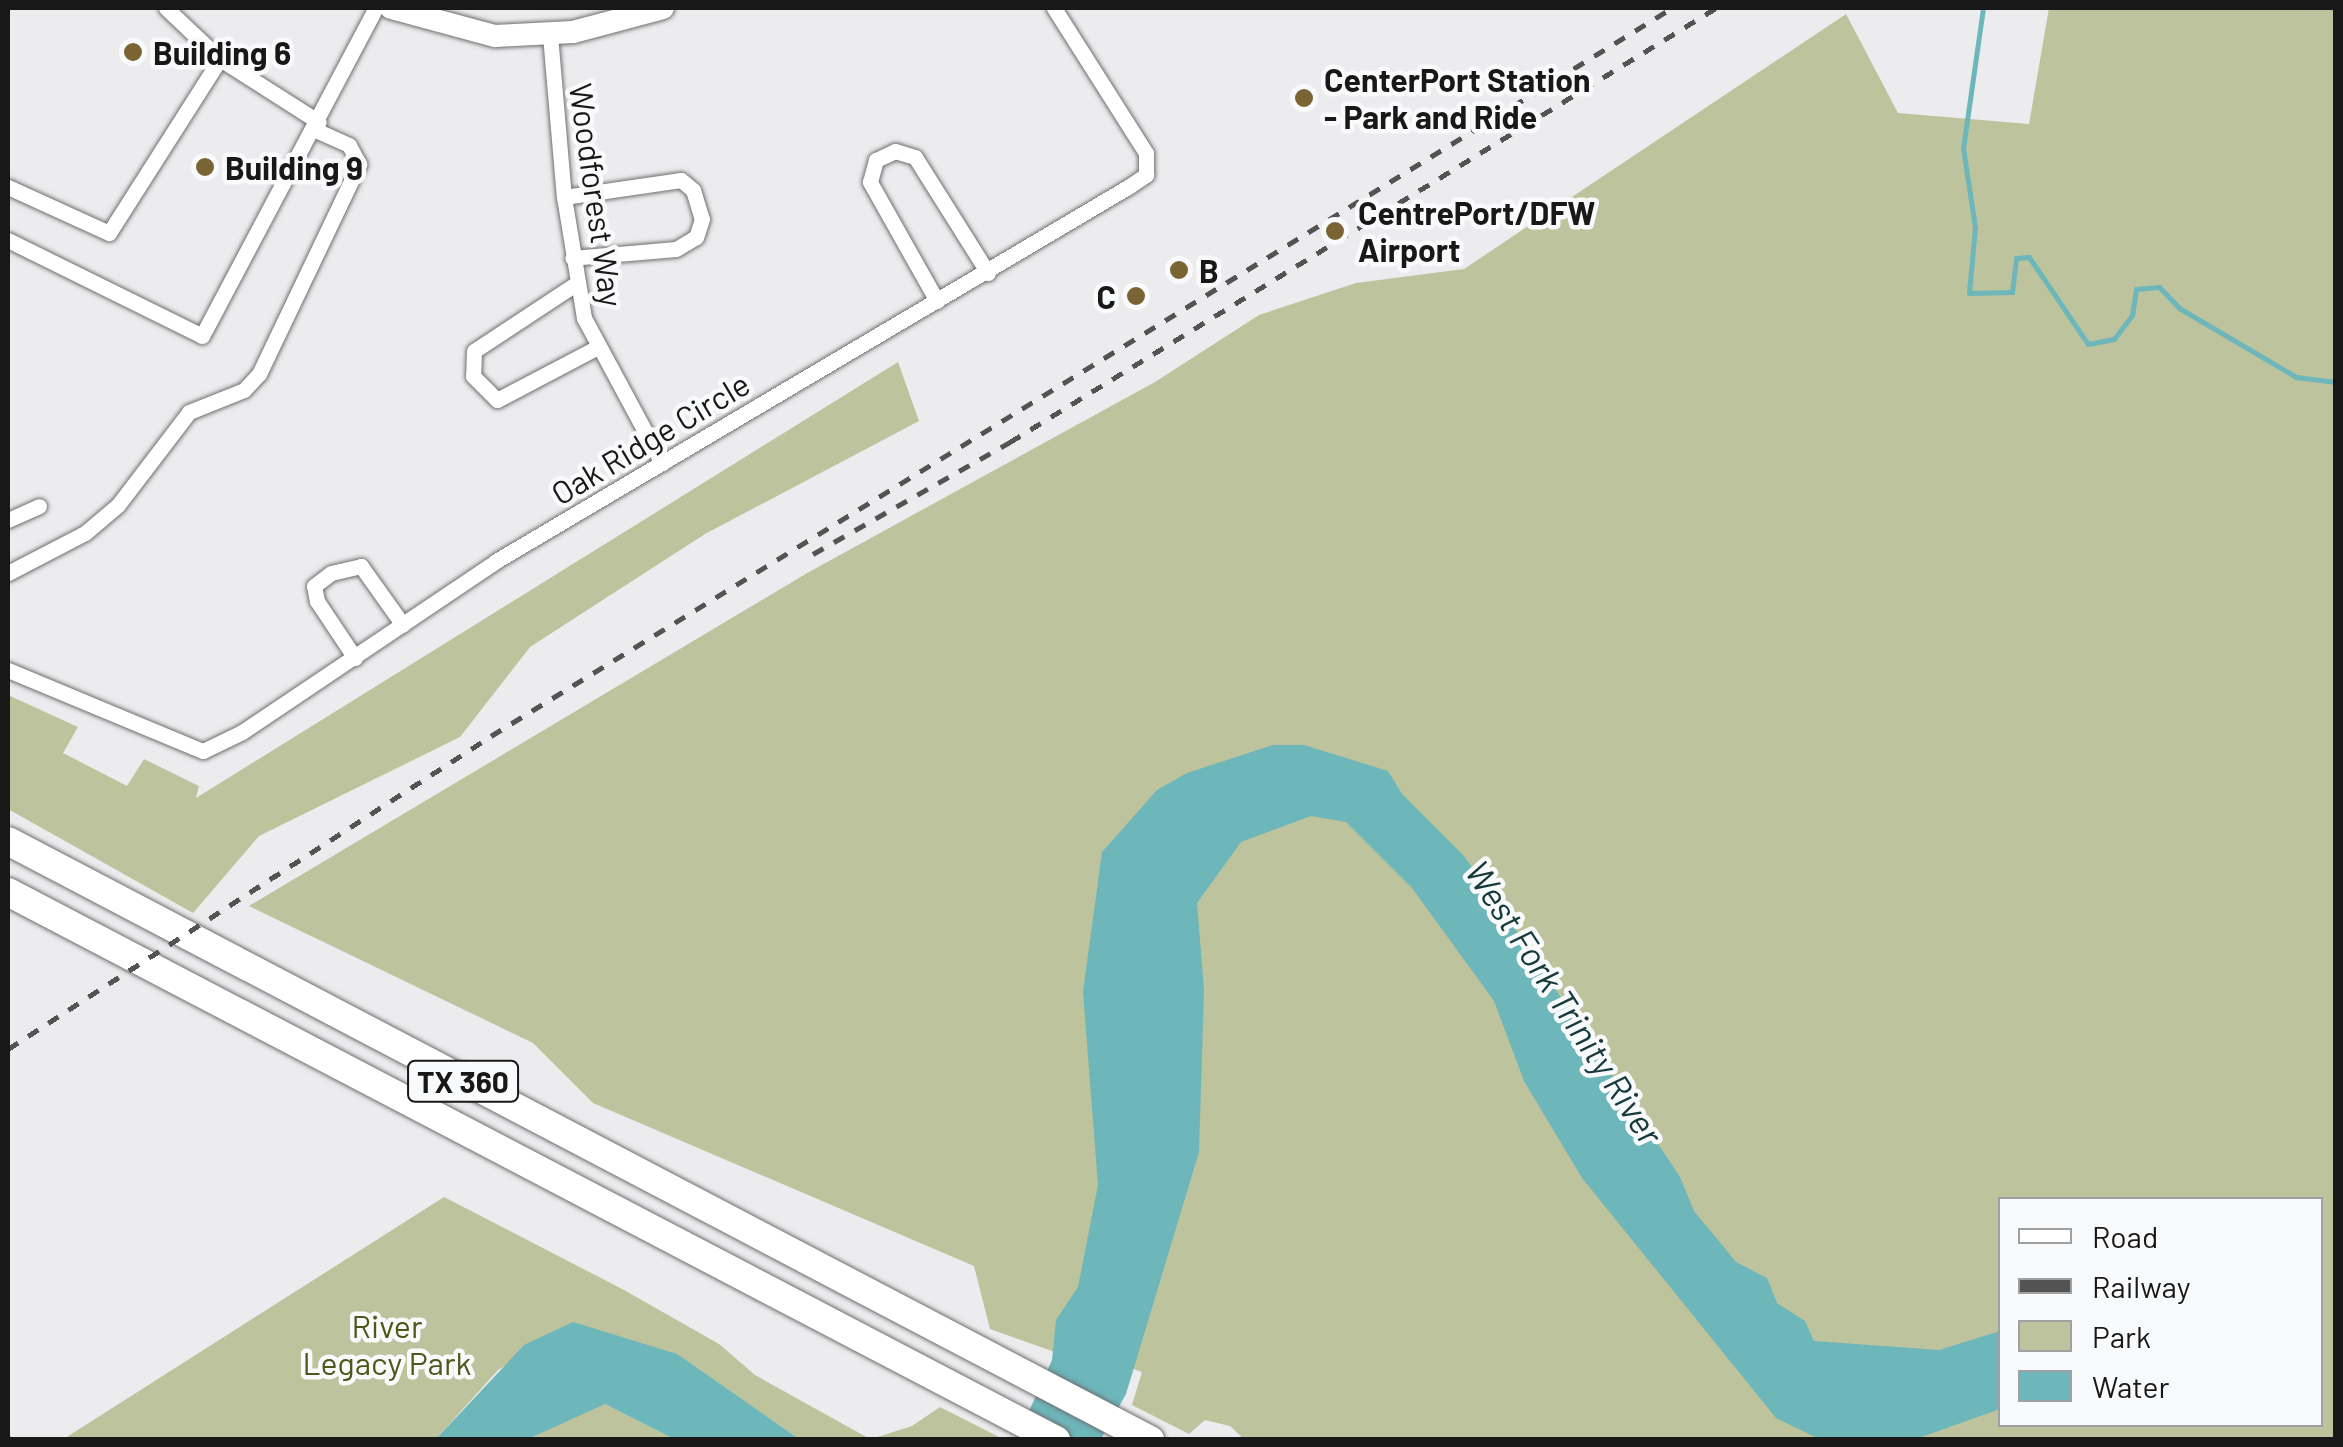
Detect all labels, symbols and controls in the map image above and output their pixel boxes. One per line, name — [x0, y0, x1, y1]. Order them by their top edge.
place label: Building 6 — [153, 33, 291, 71]
marker: Building 6 — [122, 41, 144, 63]
place label: CenterPort Station - Park and Ride — [1324, 61, 1590, 136]
street label: Woodforest Way — [562, 81, 632, 309]
marker: CenterPort Station - Park and Ride — [1293, 87, 1315, 109]
place label: Building 9 — [225, 148, 363, 186]
marker: Building 9 — [194, 156, 216, 178]
place label: CentrePort/DFW Airport — [1358, 194, 1595, 269]
marker: CentrePort/DFW Airport — [1322, 218, 1348, 244]
place label: B — [1199, 251, 1219, 289]
marker: B — [1168, 259, 1190, 281]
place label: C — [1097, 277, 1116, 315]
marker: C — [1125, 285, 1147, 307]
street label: Oak Ridge Circle — [544, 364, 756, 512]
water label: West Fork Trinity River — [1458, 852, 1672, 1152]
road number: TX 360 — [406, 1056, 520, 1106]
legend — [1998, 1197, 2323, 1427]
text: Road — [2092, 1218, 2158, 1254]
text: Railway — [2092, 1268, 2191, 1304]
park label: River Legacy Park — [302, 1307, 472, 1382]
text: Park — [2092, 1318, 2151, 1354]
text: Water — [2092, 1368, 2170, 1404]

